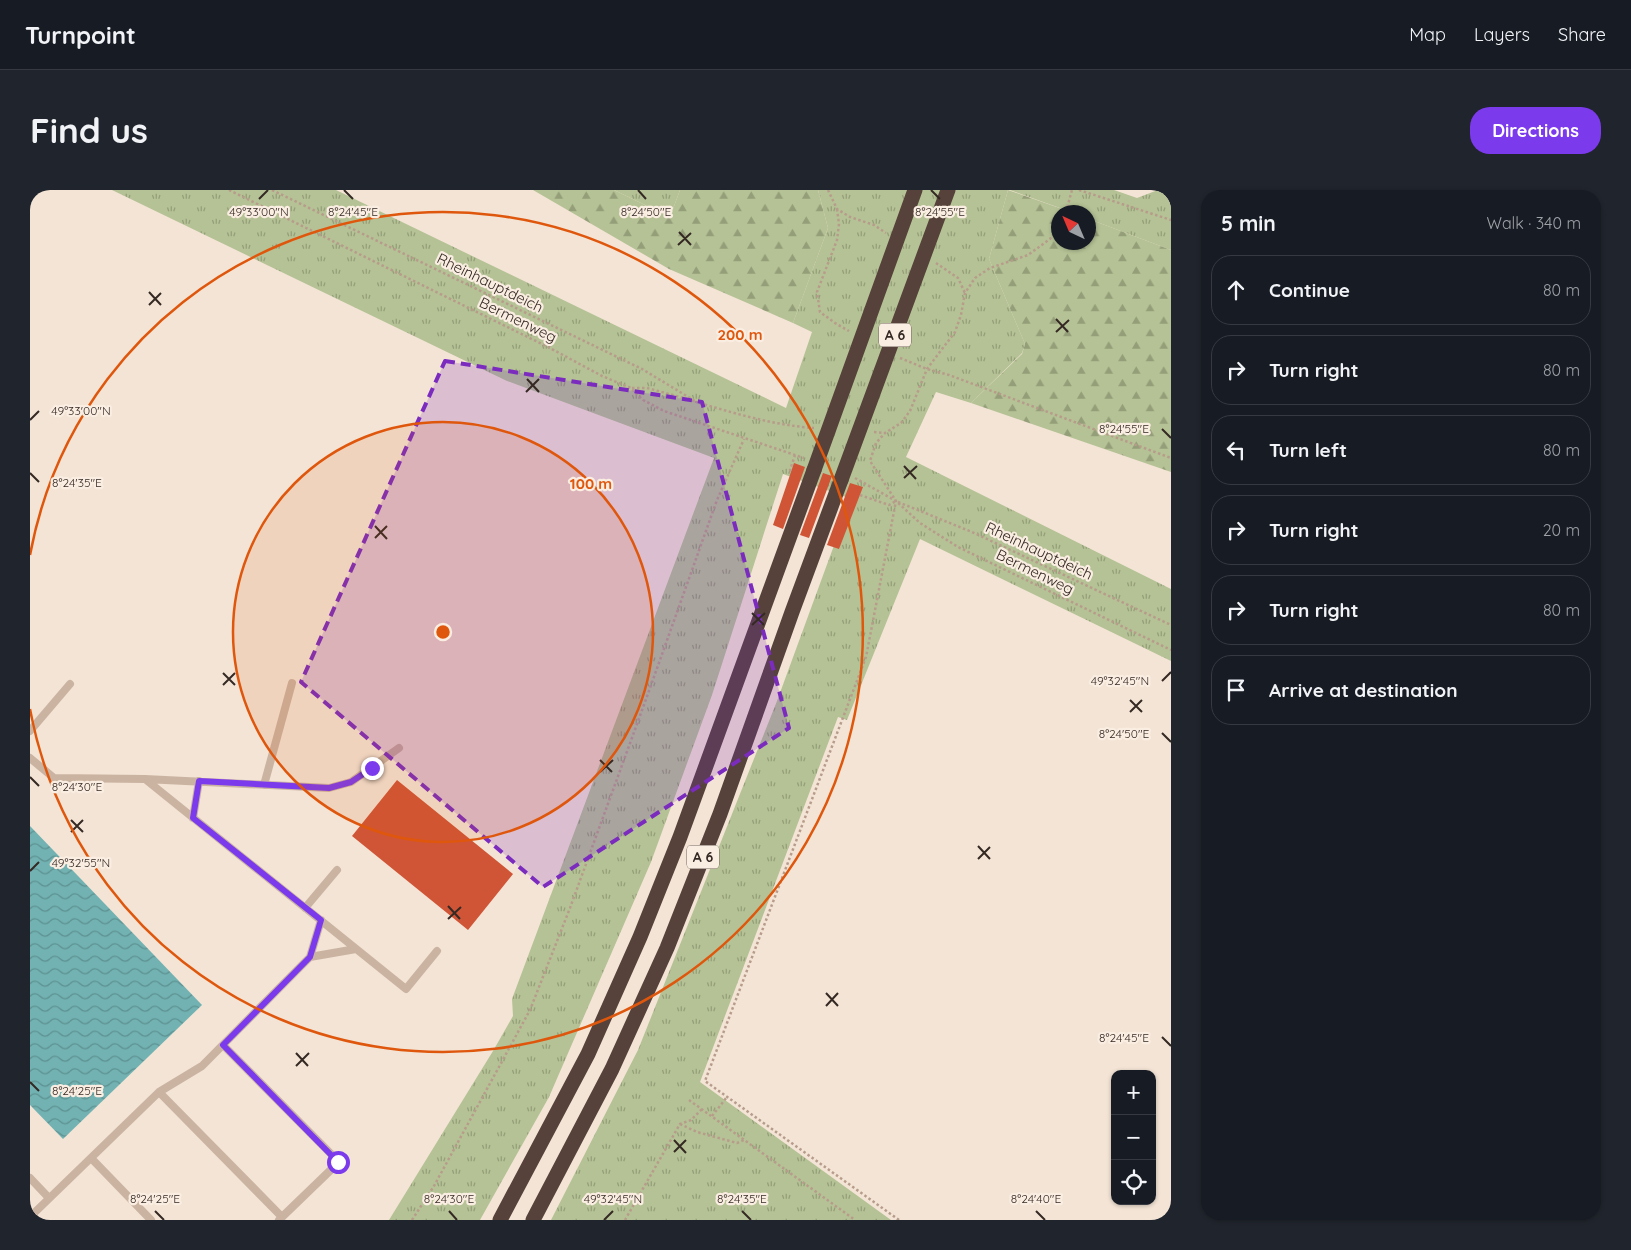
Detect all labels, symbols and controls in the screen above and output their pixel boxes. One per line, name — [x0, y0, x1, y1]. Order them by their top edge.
text: Turnpoint — [25, 20, 136, 50]
text: Map — [1409, 23, 1446, 46]
text: Layers — [1474, 23, 1530, 46]
text: Share — [1558, 23, 1606, 46]
button: Directions — [1470, 107, 1601, 154]
text: Find us — [30, 108, 148, 152]
text: 49°33'00"N — [229, 204, 289, 219]
text: 8°24'45"E — [328, 204, 378, 219]
text: 8°24'50"E — [621, 204, 672, 219]
text: 8°24'55"E — [915, 204, 965, 219]
north arrow — [1051, 205, 1096, 250]
text: 5 min — [1221, 210, 1276, 236]
text: Walk · 340 m — [1487, 213, 1581, 233]
street label: Rheinhauptdeich — [434, 249, 547, 317]
icon: ahead — [1222, 276, 1250, 304]
text: Continue — [1269, 278, 1350, 302]
text: 80 m — [1543, 280, 1580, 300]
street label: Bermenweg — [476, 293, 560, 346]
road number: A 6 — [879, 324, 911, 346]
text: 200 m — [718, 325, 763, 344]
icon: right — [1222, 356, 1250, 384]
text: Turn right — [1269, 358, 1358, 382]
text: 80 m — [1543, 360, 1580, 380]
text: 49°33'00"N — [51, 403, 111, 418]
text: 8°24'55"E — [1099, 421, 1149, 436]
icon: left — [1222, 436, 1250, 464]
text: Turn left — [1269, 438, 1347, 462]
text: 80 m — [1543, 440, 1580, 460]
text: 100 m — [570, 474, 612, 493]
text: 8°24'35"E — [52, 475, 102, 490]
icon: right — [1222, 516, 1250, 544]
street label: Rheinhauptdeich — [983, 517, 1096, 584]
text: Turn right — [1269, 518, 1358, 542]
text: 20 m — [1543, 520, 1580, 540]
street label: Bermenweg — [993, 545, 1077, 598]
icon: right — [1222, 596, 1250, 624]
text: Turn right — [1269, 598, 1358, 622]
text: 80 m — [1543, 600, 1580, 620]
centre of rings — [434, 623, 452, 641]
text: 49°32'45"N — [1091, 673, 1149, 688]
icon: arrive — [1222, 676, 1250, 704]
text: Arrive at destination — [1269, 678, 1458, 702]
text: 8°24'50"E — [1099, 726, 1150, 741]
route end — [361, 757, 384, 780]
text: 8°24'30"E — [52, 779, 102, 794]
road number: A 6 — [687, 846, 719, 869]
text: 49°32'55"N — [52, 855, 110, 870]
text: 8°24'45"E — [1099, 1030, 1149, 1045]
map controls — [1111, 1070, 1156, 1205]
button: + — [1111, 1070, 1156, 1115]
text: 8°24'25"E — [52, 1083, 102, 1098]
button: − — [1111, 1115, 1156, 1160]
route start — [327, 1151, 350, 1174]
button: locate — [1111, 1160, 1156, 1205]
text: 8°24'25"E — [130, 1191, 180, 1206]
text: 8°24'30"E — [424, 1191, 474, 1206]
text: 49°32'45"N — [584, 1191, 642, 1206]
text: 8°24'35"E — [717, 1191, 767, 1206]
text: 8°24'40"E — [1011, 1191, 1061, 1206]

